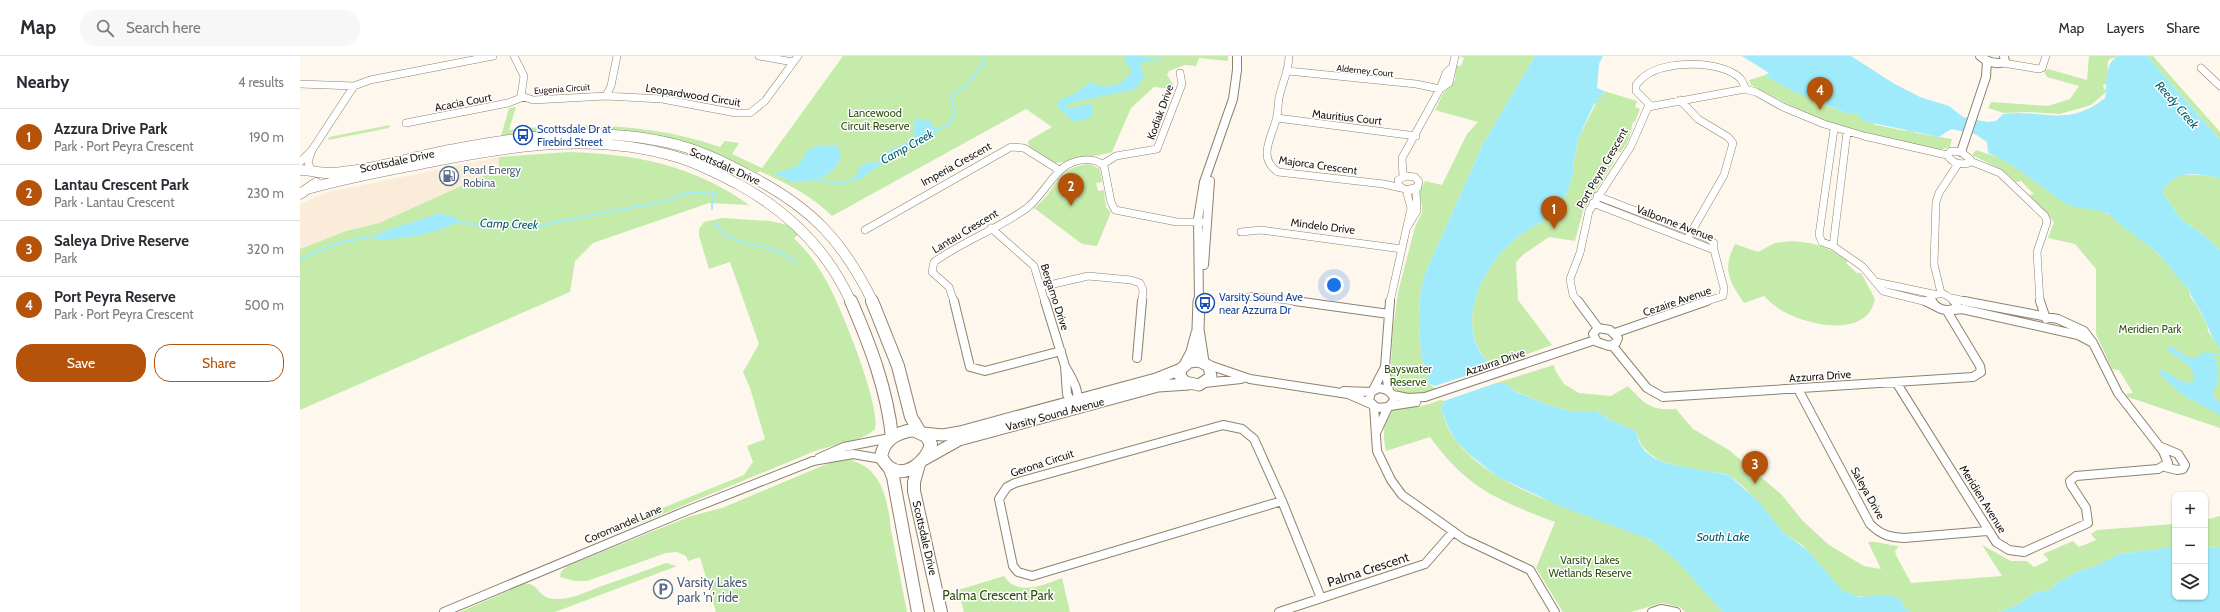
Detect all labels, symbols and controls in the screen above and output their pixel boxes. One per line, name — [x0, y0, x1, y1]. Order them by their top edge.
search box — [80, 10, 360, 46]
text: Map — [20, 16, 56, 39]
icon: search — [94, 17, 116, 39]
text: Search here — [126, 19, 201, 37]
text: Map — [2059, 19, 2084, 37]
text: Layers — [2106, 19, 2144, 37]
text: Share — [2166, 19, 2200, 37]
street label: Alderney Court — [1336, 62, 1394, 79]
text: Nearby — [16, 72, 69, 92]
text: 4 results — [238, 74, 284, 90]
pin: 4 — [1807, 77, 1833, 110]
water label: Reedy Creek — [2153, 78, 2203, 132]
street label: Eugenia Circuit — [534, 81, 590, 96]
street label: Leopardwood Circuit — [644, 81, 742, 109]
street label: Kodiak Drive — [1144, 82, 1177, 142]
street label: Acacia Court — [433, 90, 493, 114]
park label: Lancewood Circuit Reserve — [841, 106, 910, 133]
street label: Mauritius Court — [1311, 106, 1383, 128]
text: Azzura Drive Park — [54, 120, 168, 138]
place label: Scottsdale Dr at Firebird Street — [537, 122, 611, 149]
bus stop icon: Scottsdale Dr at Firebird Street — [512, 124, 534, 146]
street label: Port Peyra Crescent — [1573, 125, 1631, 211]
water label: Camp Creek — [878, 126, 937, 167]
text: 1 — [27, 129, 31, 145]
text: 190 m — [249, 129, 284, 145]
text: Park · Port Peyra Crescent — [54, 138, 194, 154]
street label: Imperia Crescent — [918, 139, 994, 189]
street label: Scottsdale Drive — [687, 144, 763, 188]
street label: Scottsdale Drive — [358, 146, 436, 176]
street label: Majorca Crescent — [1278, 153, 1358, 177]
place label: Pearl Energy Robina — [463, 163, 521, 190]
fuel station icon: Pearl Energy Robina — [438, 165, 460, 187]
pin: 2 — [1058, 173, 1084, 206]
text: Lantau Crescent Park — [54, 176, 189, 194]
text: 2 — [26, 185, 32, 201]
text: 230 m — [247, 185, 284, 201]
text: Park · Lantau Crescent — [54, 194, 175, 210]
pin: 1 — [1541, 196, 1567, 229]
street label: Valbonne Avenue — [1634, 202, 1716, 244]
street label: Lantau Crescent — [929, 206, 1001, 256]
water label: Camp Creek — [480, 215, 539, 232]
street label: Mindelo Drive — [1290, 215, 1356, 237]
text: Saleya Drive Reserve — [54, 232, 189, 250]
text: 3 — [25, 241, 33, 257]
text: 320 m — [247, 241, 284, 257]
text: Park — [54, 250, 77, 266]
street label: Bergamo Drive — [1038, 262, 1072, 332]
your location — [1324, 275, 1344, 295]
street label: Cezaire Avenue — [1641, 283, 1713, 319]
text: Port Peyra Reserve — [54, 288, 176, 306]
place label: Varsity Sound Ave near Azzurra Dr — [1219, 290, 1303, 317]
bus stop icon: Varsity Sound Ave near Azzurra Dr — [1194, 292, 1216, 314]
text: 4 — [25, 297, 33, 313]
text: 500 m — [244, 297, 284, 313]
text: Park · Port Peyra Crescent — [54, 306, 194, 322]
park label: Meridien Park — [2119, 322, 2181, 336]
button: Save — [16, 344, 146, 382]
button: Share — [154, 344, 284, 382]
street label: Azzurra Drive — [1463, 345, 1527, 379]
park label: Bayswater Reserve — [1384, 362, 1432, 389]
street label: Azzurra Drive — [1788, 367, 1852, 385]
street label: Varsity Sound Avenue — [1004, 394, 1106, 434]
street label: Gerona Circuit — [1009, 446, 1076, 480]
pin: 3 — [1742, 451, 1768, 484]
street label: Meridien Avenue — [1956, 462, 2010, 536]
street label: Saleya Drive — [1848, 464, 1888, 522]
map controls — [2172, 492, 2208, 600]
button: + — [2172, 492, 2208, 528]
street label: Scottsdale Drive — [910, 499, 940, 577]
street label: Coromandel Lane — [582, 501, 664, 547]
button: − — [2172, 528, 2208, 564]
water label: South Lake — [1696, 529, 1750, 544]
street label: Palma Crescent — [1325, 548, 1411, 590]
park label: Varsity Lakes Wetlands Reserve — [1548, 553, 1632, 580]
button: layers — [2172, 564, 2208, 600]
place label: Varsity Lakes park 'n' ride — [677, 574, 748, 605]
parking icon: Varsity Lakes park 'n' ride — [652, 578, 674, 600]
park label: Palma Crescent Park — [942, 587, 1054, 603]

